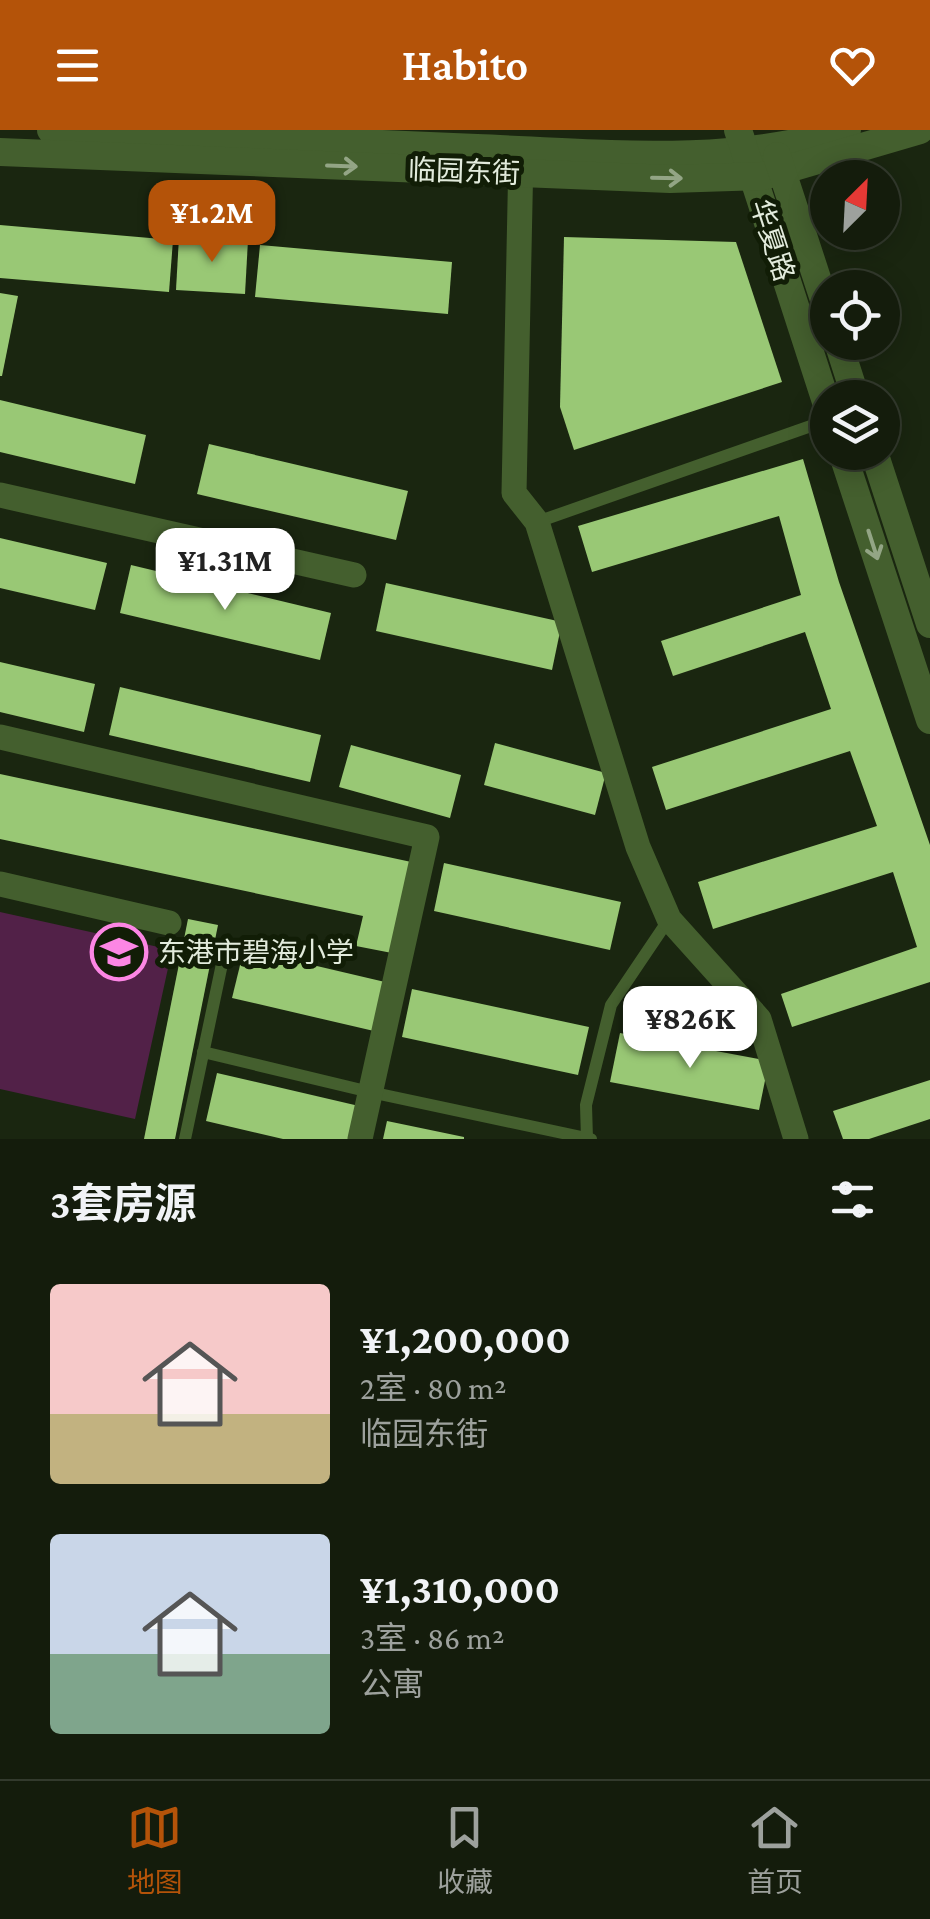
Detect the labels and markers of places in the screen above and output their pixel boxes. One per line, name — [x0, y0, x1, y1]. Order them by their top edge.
pin: ¥1.2M — [142, 180, 282, 265]
pin: ¥1.31M — [144, 528, 306, 613]
school or university icon: 东港市碧海小学 — [89, 922, 149, 982]
place label: 东港市碧海小学 — [158, 937, 354, 968]
pin: ¥826K — [620, 986, 760, 1071]

